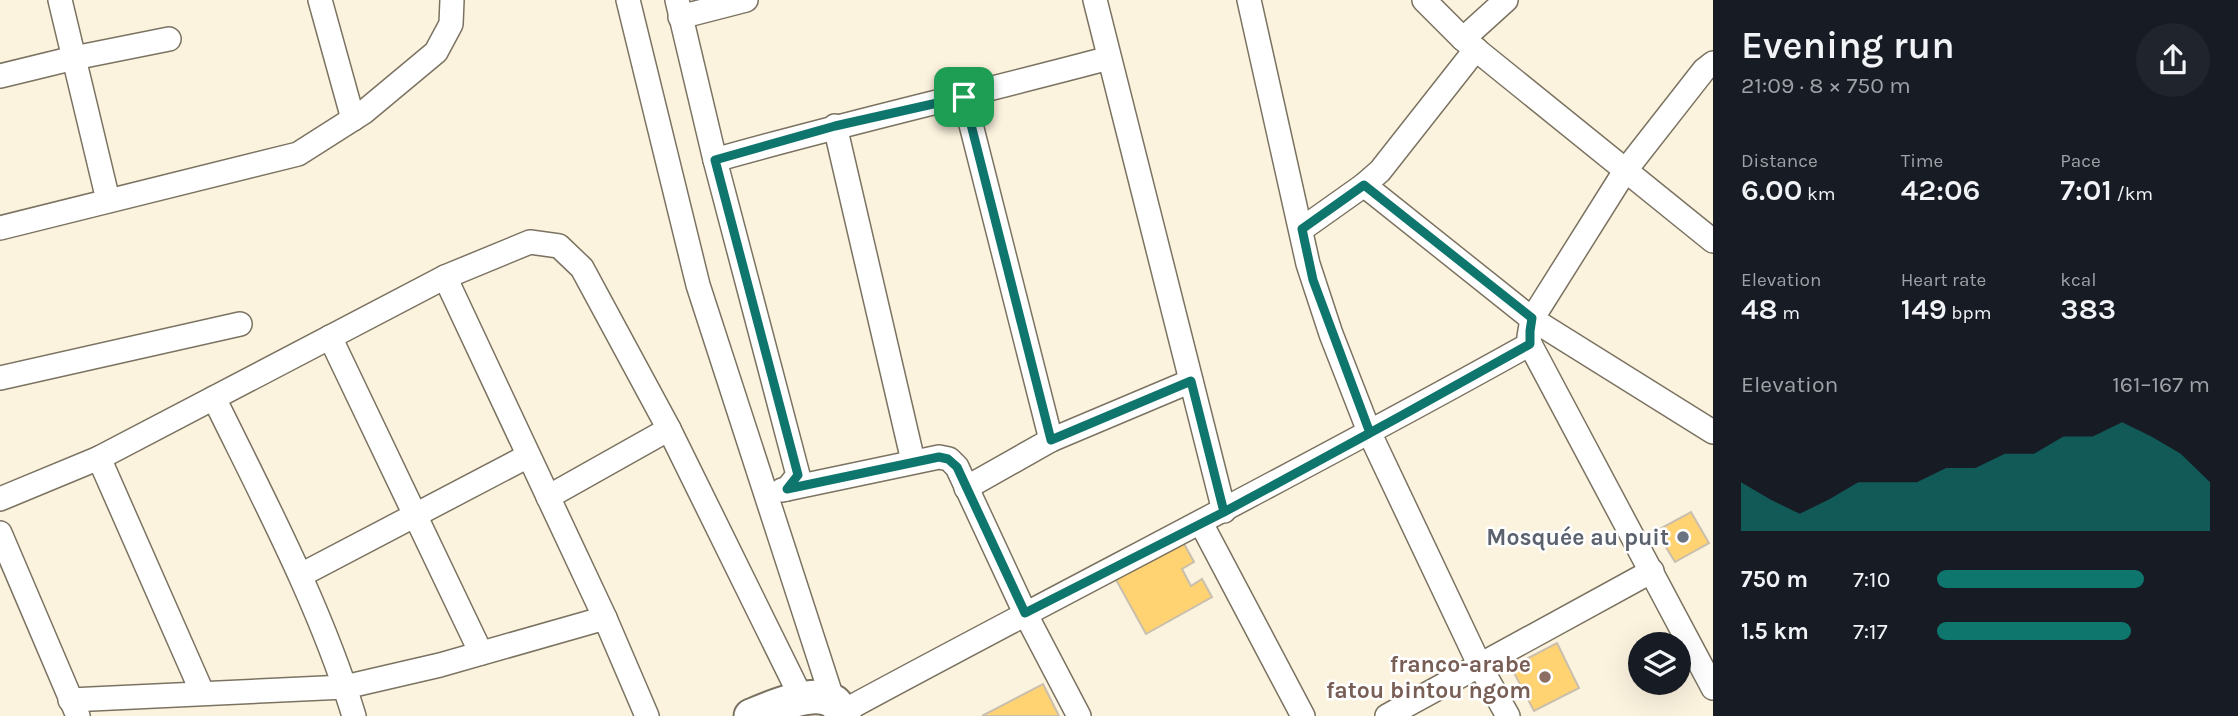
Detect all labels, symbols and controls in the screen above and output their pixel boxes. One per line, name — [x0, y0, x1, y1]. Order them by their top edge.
text: Evening run — [1741, 23, 1955, 68]
button: share — [2136, 23, 2210, 97]
pin — [934, 67, 994, 127]
text: 21:09 · 8 × 750 m — [1741, 72, 1911, 99]
icon: arrive — [945, 78, 983, 116]
text: Distance — [1741, 150, 1818, 172]
text: Time — [1901, 150, 1943, 172]
text: Pace — [2060, 150, 2101, 172]
text: 6.00 — [1741, 172, 1802, 208]
text: 42:06 — [1901, 172, 1981, 208]
text: 7:01 — [2060, 172, 2112, 208]
text: km — [1802, 183, 1835, 205]
text: /km — [2112, 183, 2153, 205]
text: Elevation — [1741, 269, 1821, 291]
text: Heart rate — [1901, 269, 1986, 291]
text: kcal — [2060, 269, 2097, 291]
text: 48 — [1741, 291, 1778, 327]
text: 149 — [1901, 291, 1947, 327]
text: 383 — [2060, 291, 2116, 327]
text: m — [1778, 302, 1800, 324]
text: bpm — [1947, 302, 1991, 324]
text: Elevation — [1741, 371, 1838, 398]
text: 161–167 m — [2112, 371, 2210, 398]
place label: Mosquée au puit — [1486, 524, 1669, 551]
marker: Mosquée au puit — [1675, 529, 1691, 545]
text: 750 m — [1741, 566, 1808, 593]
text: 7:10 — [1853, 566, 1890, 593]
text: 1.5 km — [1741, 618, 1809, 645]
text: 7:17 — [1853, 618, 1888, 645]
map controls — [1628, 632, 1691, 695]
button: layers — [1628, 632, 1691, 695]
place label: franco-arabe fatou bintou ngom — [1326, 651, 1531, 704]
marker: franco-arabe fatou bintou ngom — [1537, 669, 1553, 685]

